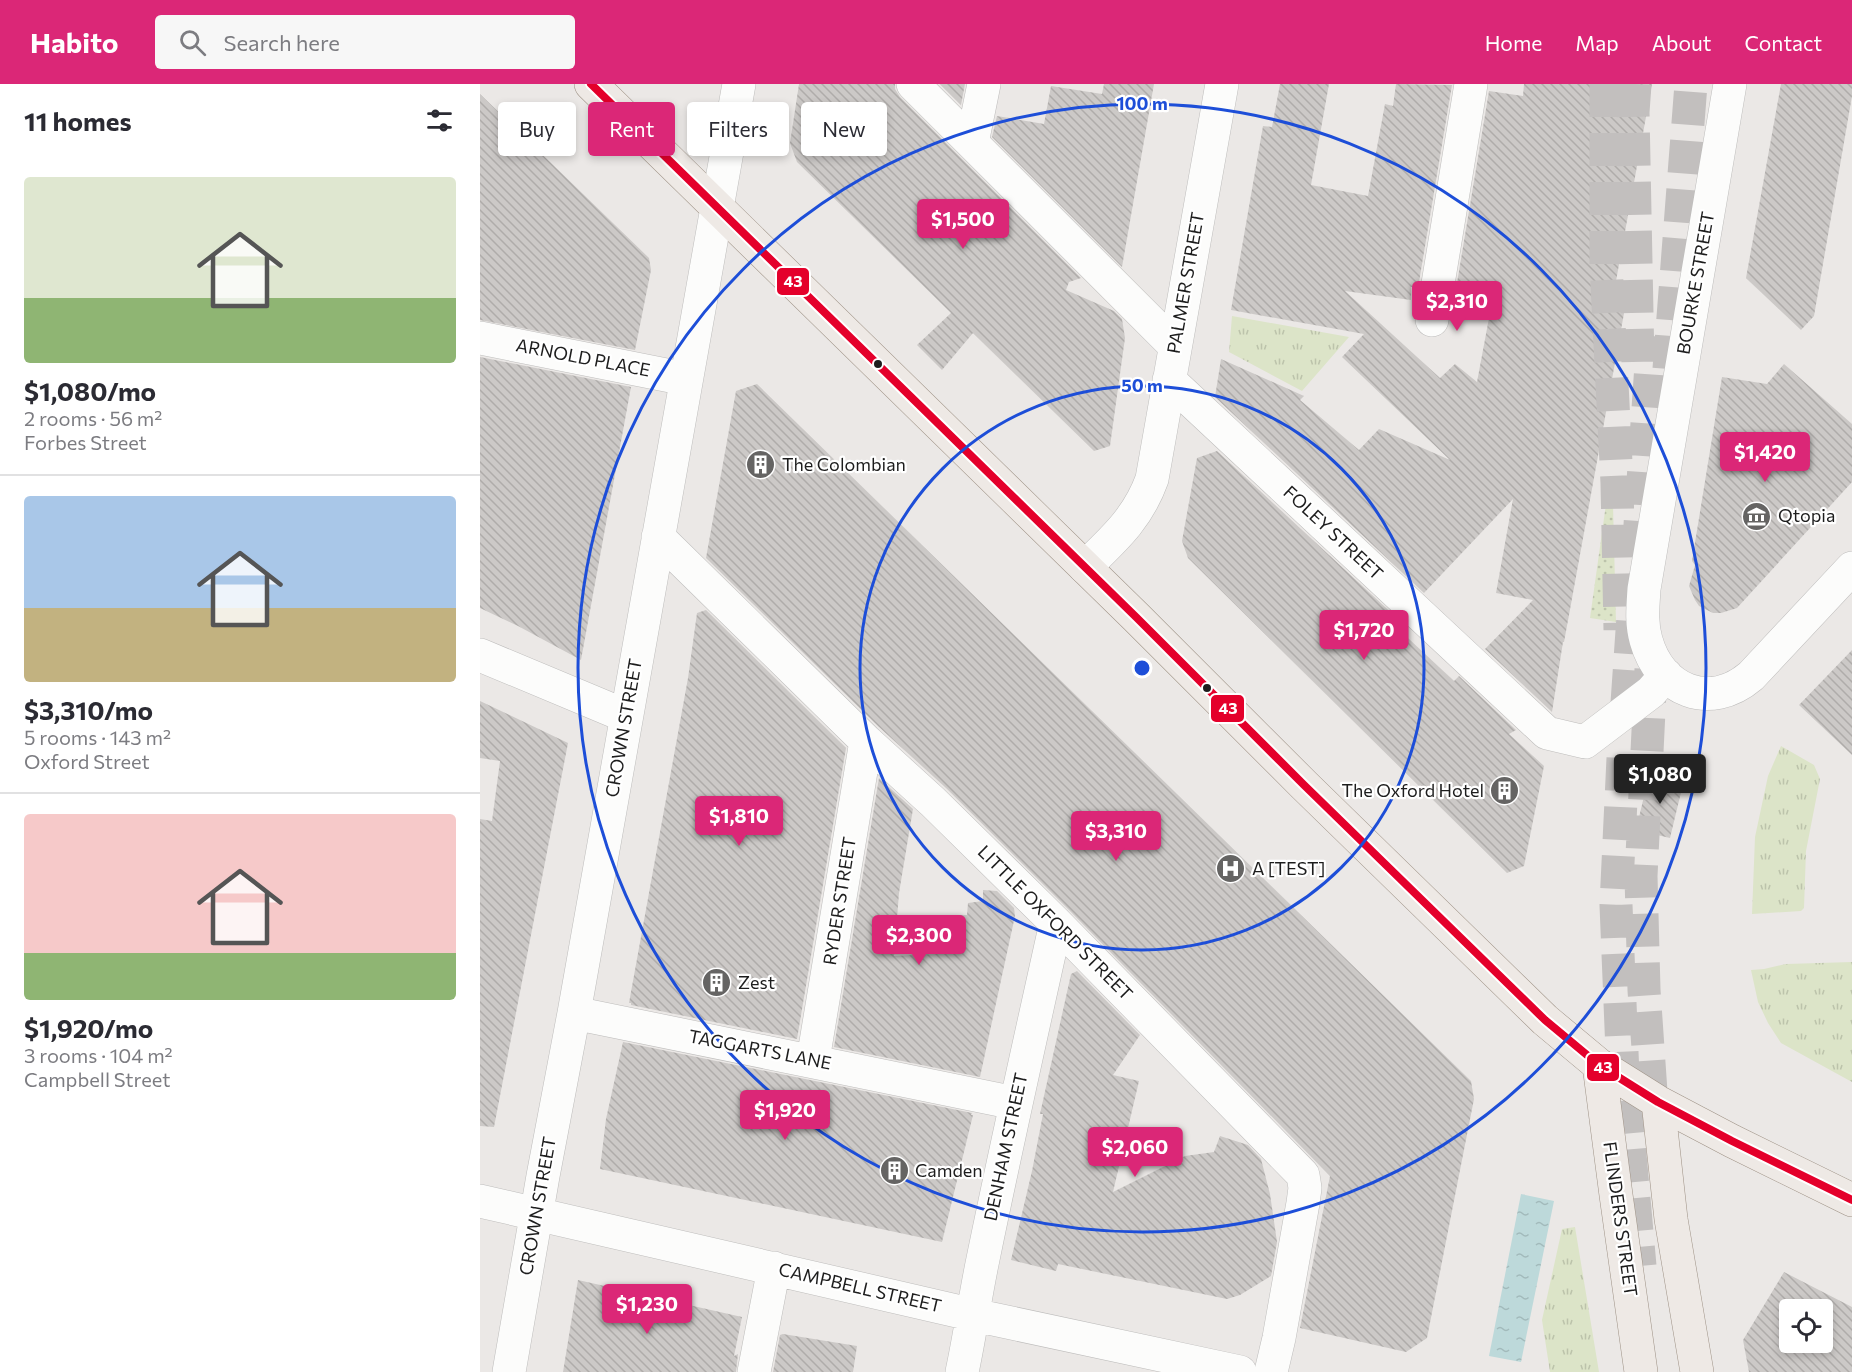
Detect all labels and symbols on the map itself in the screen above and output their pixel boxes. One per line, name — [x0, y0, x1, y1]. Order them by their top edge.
text: 100 m — [1116, 92, 1168, 114]
pin: $1,500 — [914, 199, 1012, 250]
street label: PALMER STREET — [1162, 210, 1208, 355]
street label: BOURKE STREET — [1672, 210, 1718, 356]
line badge: 43 — [776, 267, 810, 296]
text: 43 — [783, 271, 803, 290]
pin: $2,310 — [1408, 281, 1506, 332]
street label: ARNOLD PLACE — [514, 333, 652, 381]
unlabelled marker — [872, 358, 884, 370]
text: 50 m — [1121, 374, 1163, 396]
pin: $1,420 — [1716, 432, 1814, 483]
building icon: The Colombian — [745, 449, 777, 481]
place label: The Colombian — [782, 453, 906, 475]
street label: FOLEY STREET — [1279, 481, 1388, 584]
museum icon: Qtopia — [1741, 500, 1773, 532]
place label: Qtopia — [1778, 504, 1835, 526]
pin: $1,720 — [1315, 610, 1413, 661]
street label: CROWN STREET — [600, 657, 646, 799]
centre of rings — [1132, 658, 1152, 678]
unlabelled marker — [1201, 682, 1213, 694]
line badge: 43 — [1210, 694, 1245, 723]
text: 43 — [1218, 698, 1238, 717]
pin: $1,080 — [1611, 754, 1709, 805]
building icon: The Oxford Hotel — [1489, 775, 1521, 807]
place label: The Oxford Hotel — [1342, 779, 1484, 801]
pin: $1,810 — [690, 796, 788, 847]
pin: $3,310 — [1067, 811, 1165, 862]
street label: RYDER STREET — [818, 835, 860, 967]
street label: LITTLE OXFORD STREET — [974, 840, 1138, 1004]
hospital icon: A [TEST] — [1215, 853, 1247, 885]
place label: A [TEST] — [1252, 857, 1325, 879]
pin: $2,300 — [870, 915, 968, 966]
building icon: Zest — [701, 967, 733, 999]
place label: Zest — [738, 971, 775, 993]
street label: TAGGARTS LANE — [687, 1024, 833, 1074]
line badge: 43 — [1586, 1053, 1620, 1082]
text: 43 — [1593, 1057, 1613, 1076]
street label: DENHAM STREET — [979, 1071, 1031, 1223]
pin: $1,920 — [736, 1090, 834, 1141]
pin: $2,060 — [1086, 1127, 1184, 1178]
street label: CROWN STREET — [514, 1135, 560, 1277]
street label: FLINDERS STREET — [1599, 1140, 1643, 1298]
building icon: Camden — [878, 1155, 910, 1187]
place label: Camden — [915, 1159, 983, 1181]
street label: CAMPBELL STREET — [777, 1258, 944, 1316]
pin: $1,230 — [598, 1284, 696, 1335]

